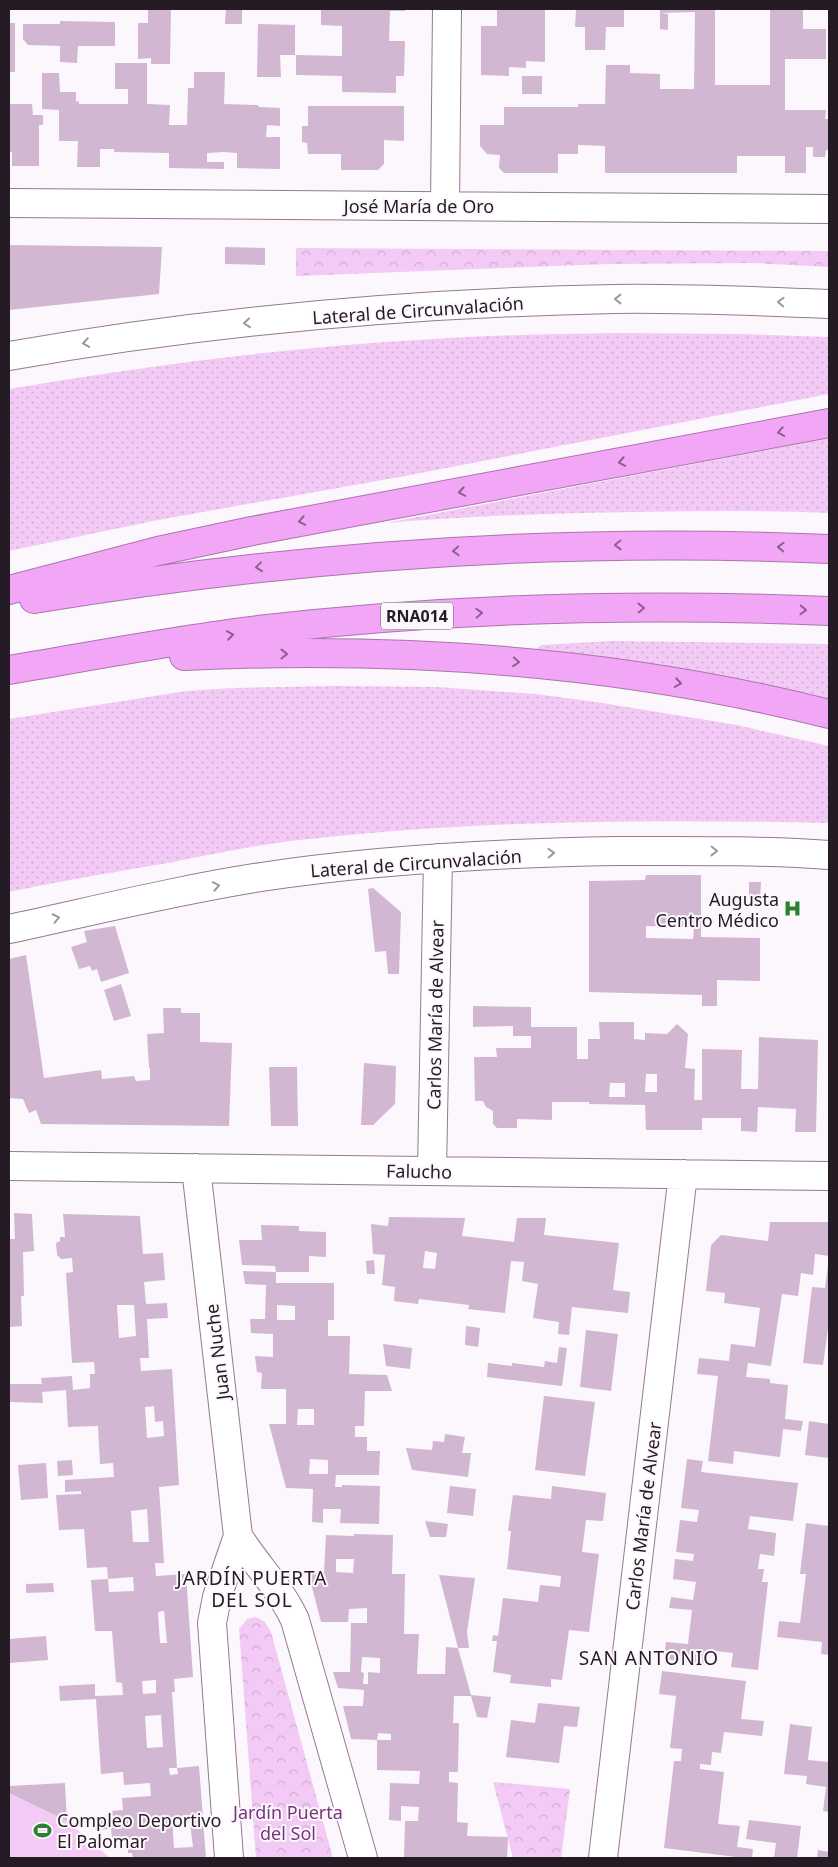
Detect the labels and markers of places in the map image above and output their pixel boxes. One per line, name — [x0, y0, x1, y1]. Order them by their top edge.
place label: Augusta Centro Médico — [655, 887, 779, 932]
hospital icon: Augusta Centro Médico — [783, 899, 803, 919]
place label: Compleo Deportivo El Palomar — [57, 1808, 221, 1853]
sports icon: Compleo Deportivo El Palomar — [33, 1820, 53, 1840]

